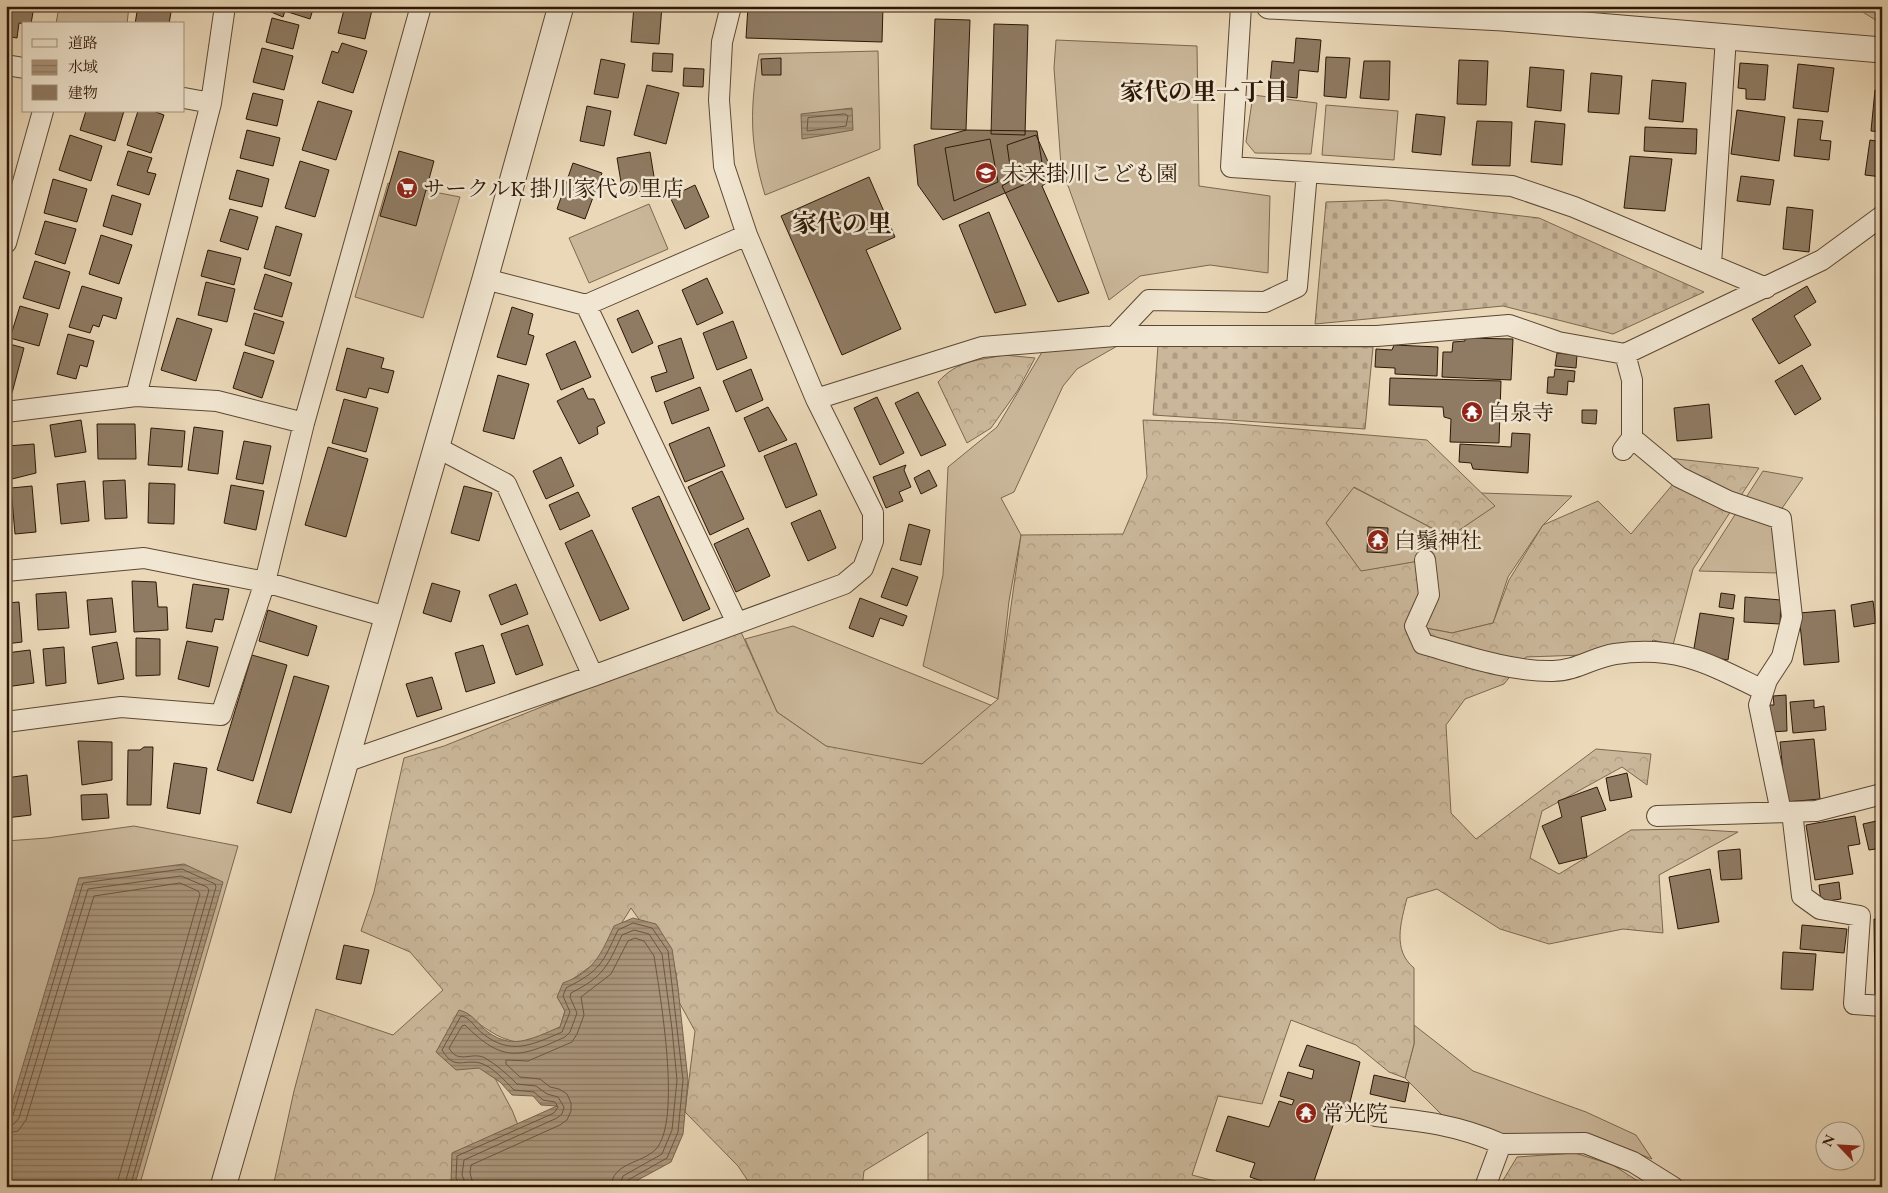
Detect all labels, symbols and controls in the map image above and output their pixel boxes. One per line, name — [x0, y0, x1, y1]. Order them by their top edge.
legend — [22, 22, 185, 112]
text: 道路 — [68, 33, 98, 52]
text: 水域 — [68, 57, 98, 76]
district label: 家代の里一丁目 — [1120, 76, 1288, 107]
text: 建物 — [68, 83, 98, 102]
place label: 未来掛川こども園 — [1002, 159, 1178, 188]
school or university icon: 未来掛川こども園 — [974, 161, 998, 185]
place label: サークルK 掛川家代の里店 — [423, 174, 684, 203]
supermarket icon: サークルK 掛川家代の里店 — [395, 176, 419, 200]
district label: 家代の里 — [792, 207, 892, 239]
place label: 白泉寺 — [1488, 398, 1554, 427]
temple icon: 白泉寺 — [1460, 400, 1484, 424]
place label: 白鬚神社 — [1394, 526, 1482, 555]
temple icon: 白鬚神社 — [1366, 528, 1390, 552]
place label: 常光院 — [1322, 1099, 1388, 1128]
temple icon: 常光院 — [1294, 1101, 1318, 1125]
north arrow — [1816, 1120, 1866, 1170]
text: N — [1818, 1131, 1839, 1149]

